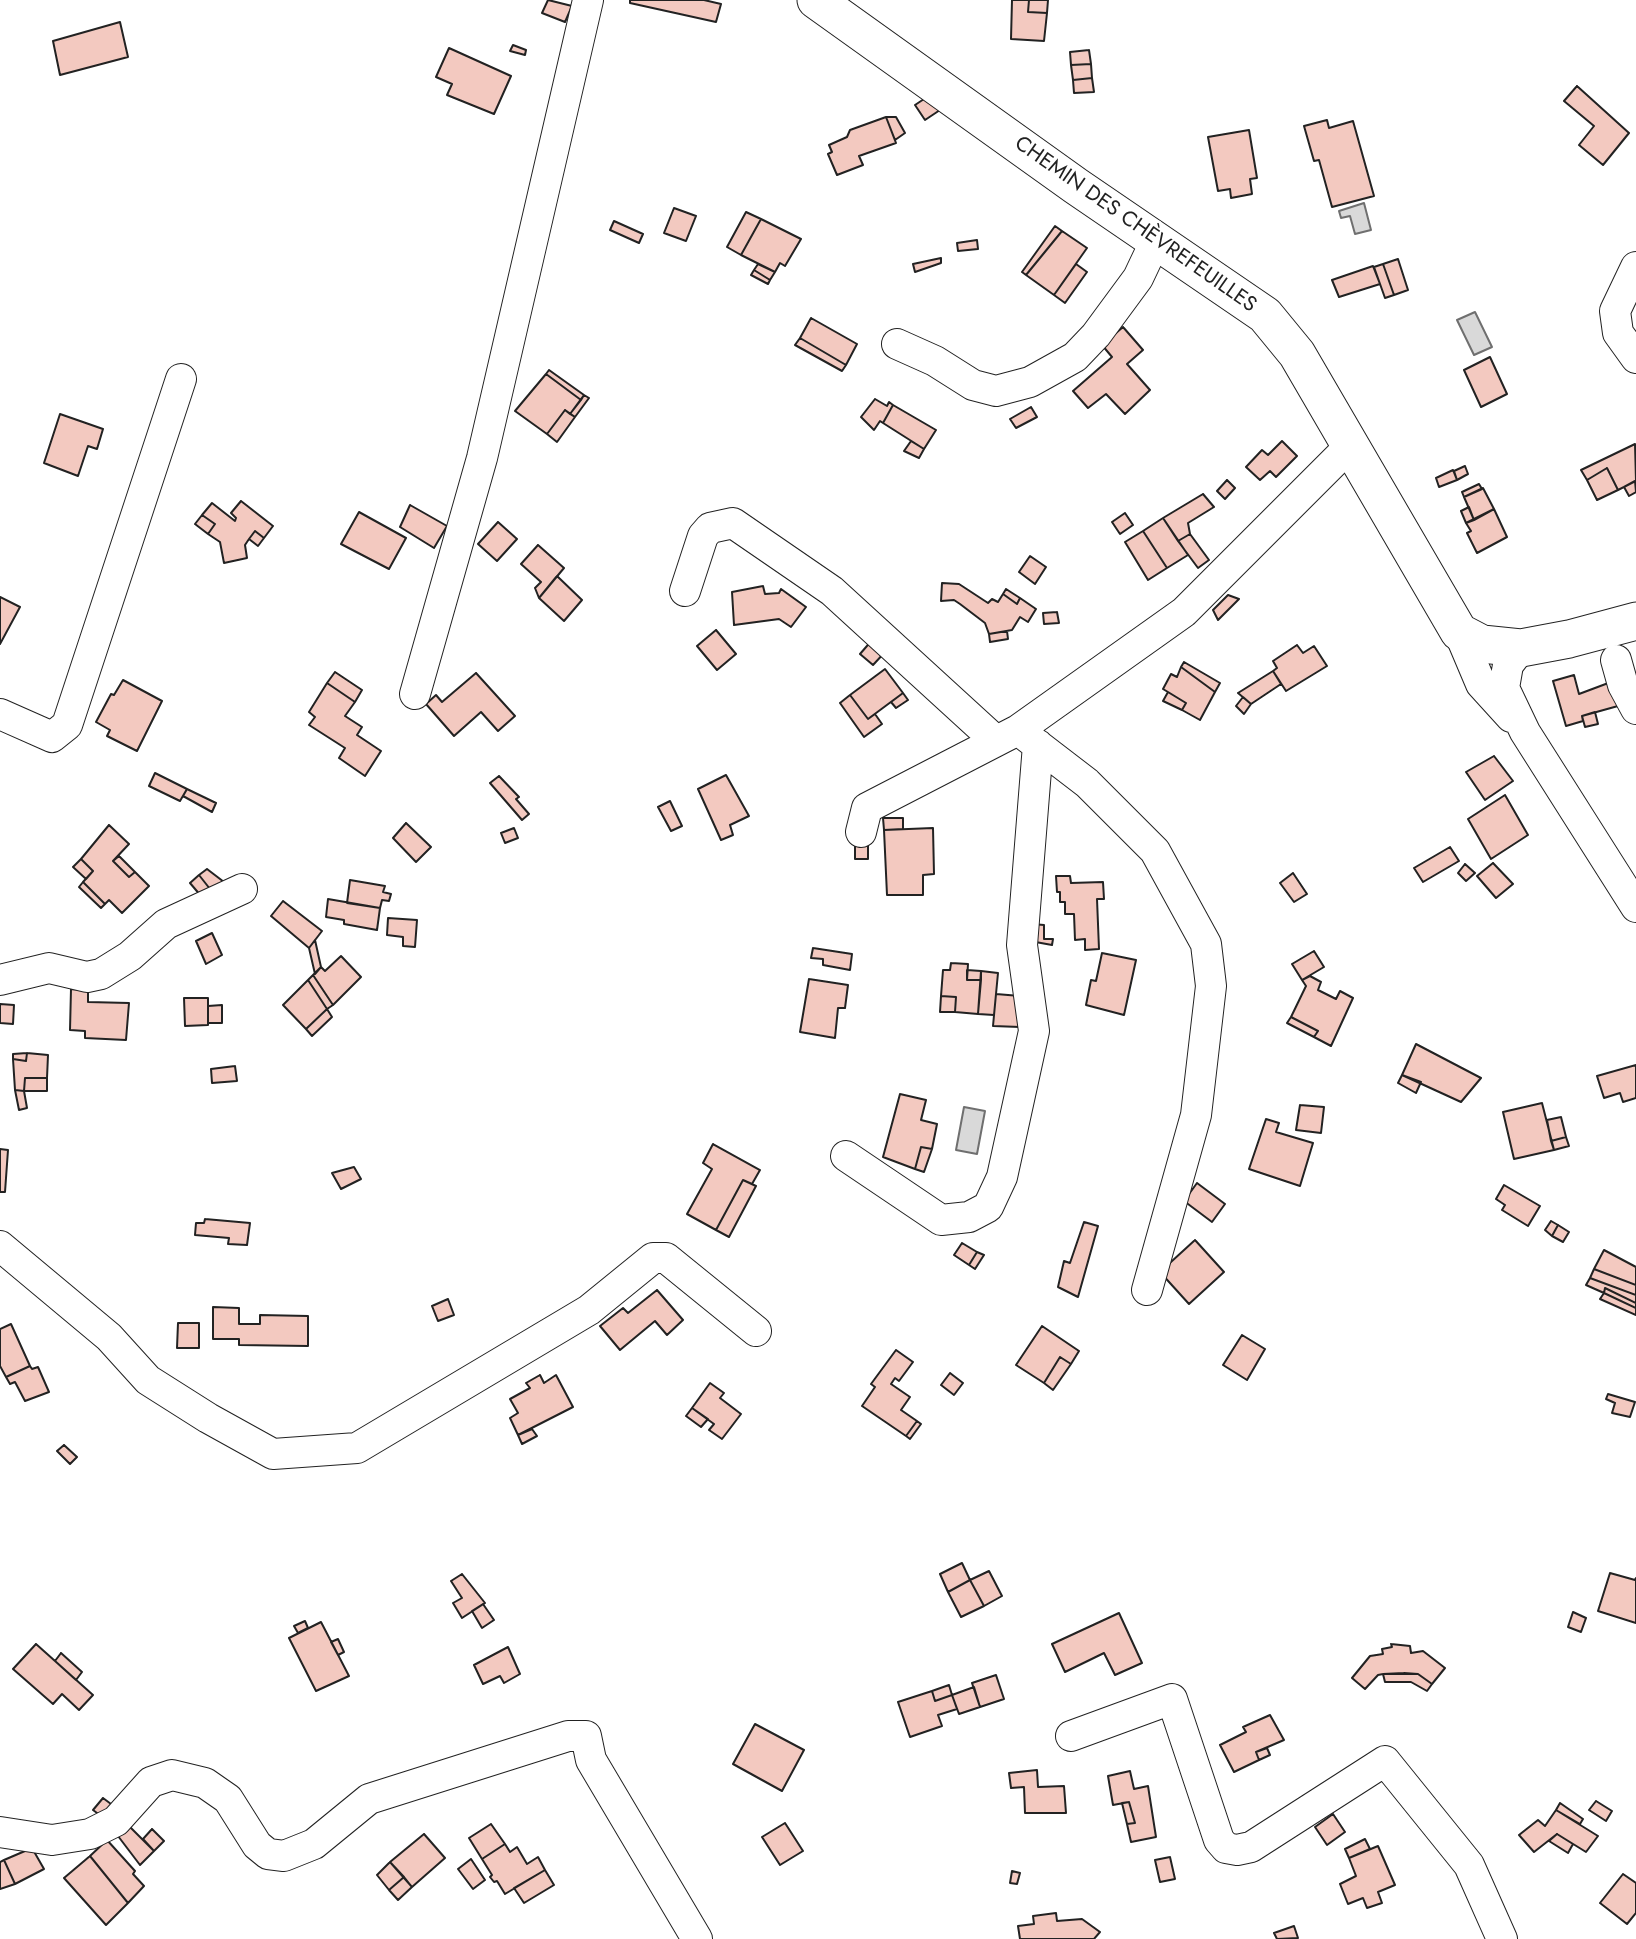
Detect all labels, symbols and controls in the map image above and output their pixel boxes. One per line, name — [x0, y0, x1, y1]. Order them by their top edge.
street label: CHEMIN DES CHÈVREFEUILLES — [1009, 132, 1261, 318]

